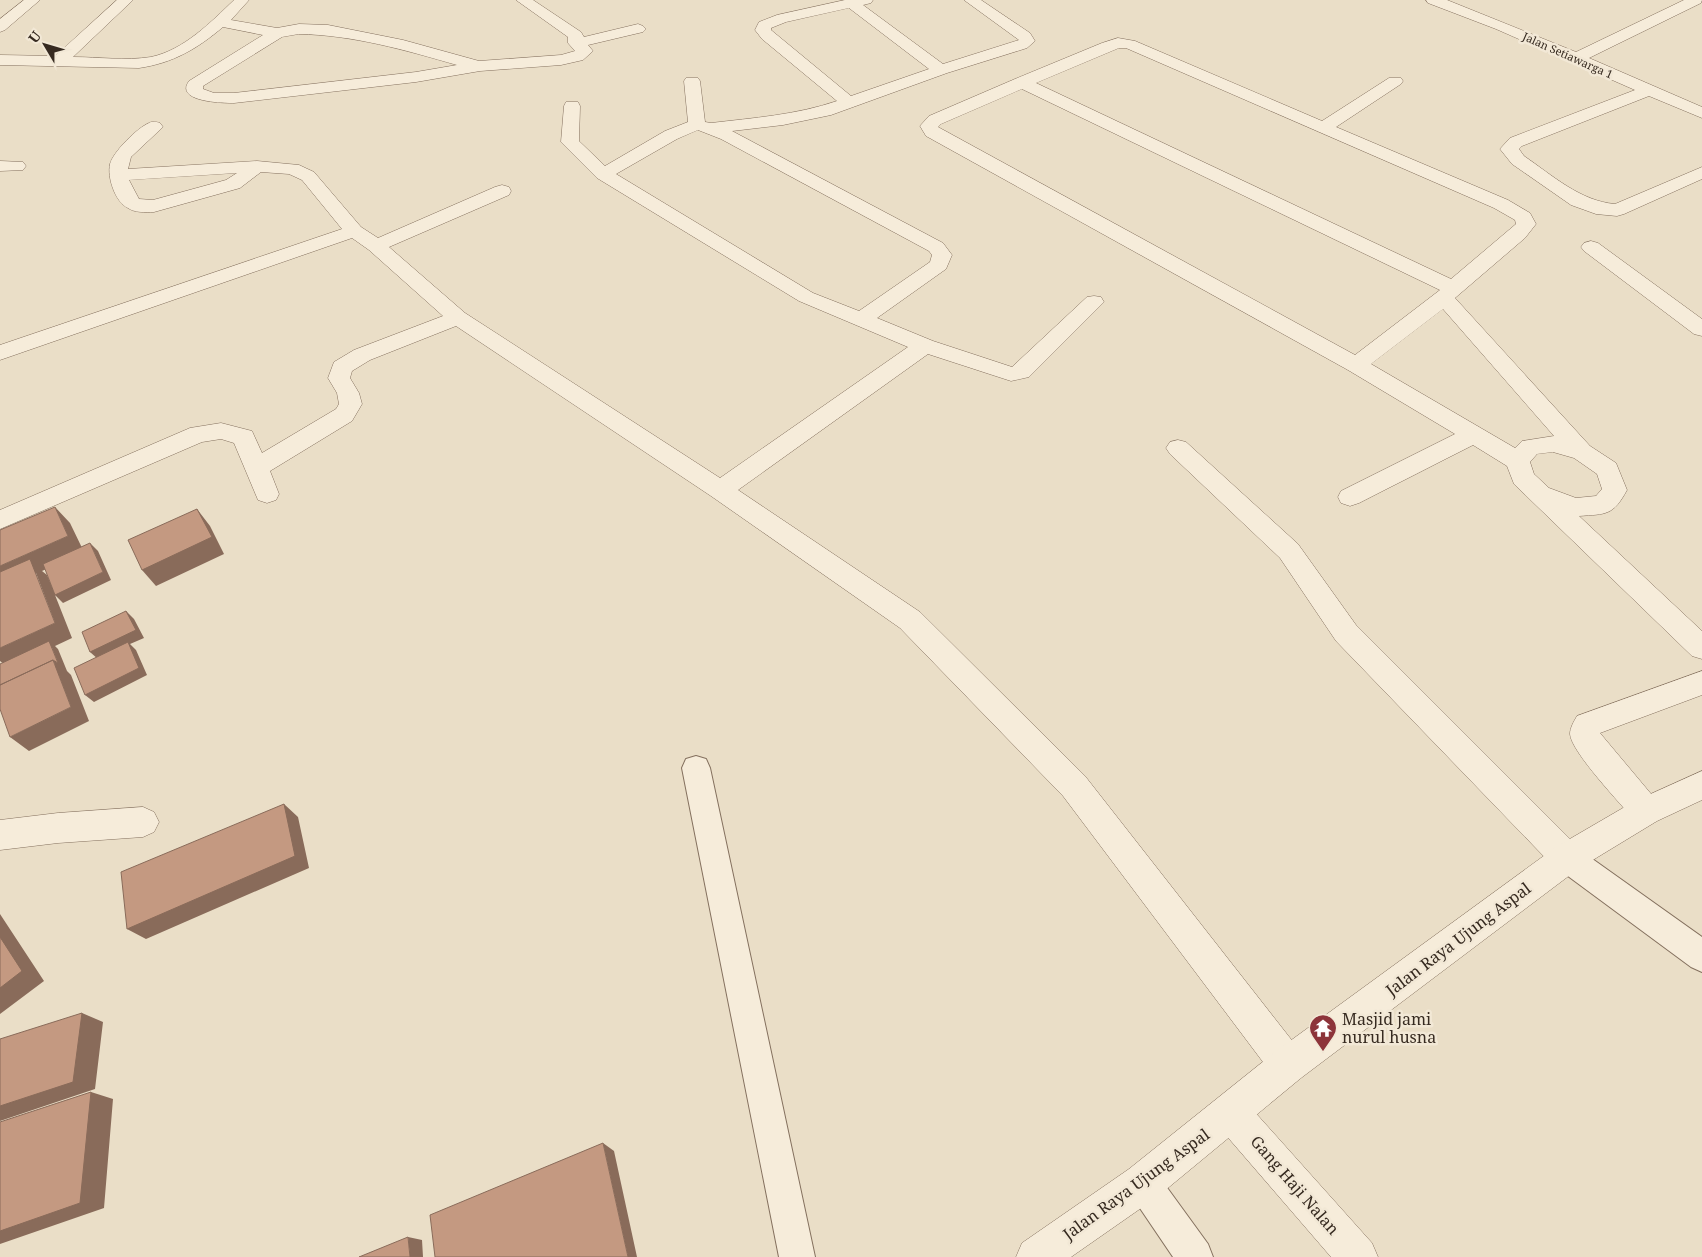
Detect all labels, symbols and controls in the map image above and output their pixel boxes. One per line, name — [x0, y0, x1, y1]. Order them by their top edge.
north arrow — [20, 20, 70, 70]
text: U — [24, 26, 45, 47]
street label: Jalan Setiawarga 1 — [1520, 28, 1615, 82]
street label: Jalan Raya Ujung Aspal — [1380, 877, 1535, 1001]
place label: Masjid jami nurul husna — [1342, 1008, 1436, 1048]
temple icon: Masjid jami nurul husna — [1308, 1013, 1338, 1052]
street label: Jalan Raya Ujung Aspal — [1057, 1123, 1214, 1245]
street label: Gang Haji Nalan — [1246, 1131, 1344, 1239]

